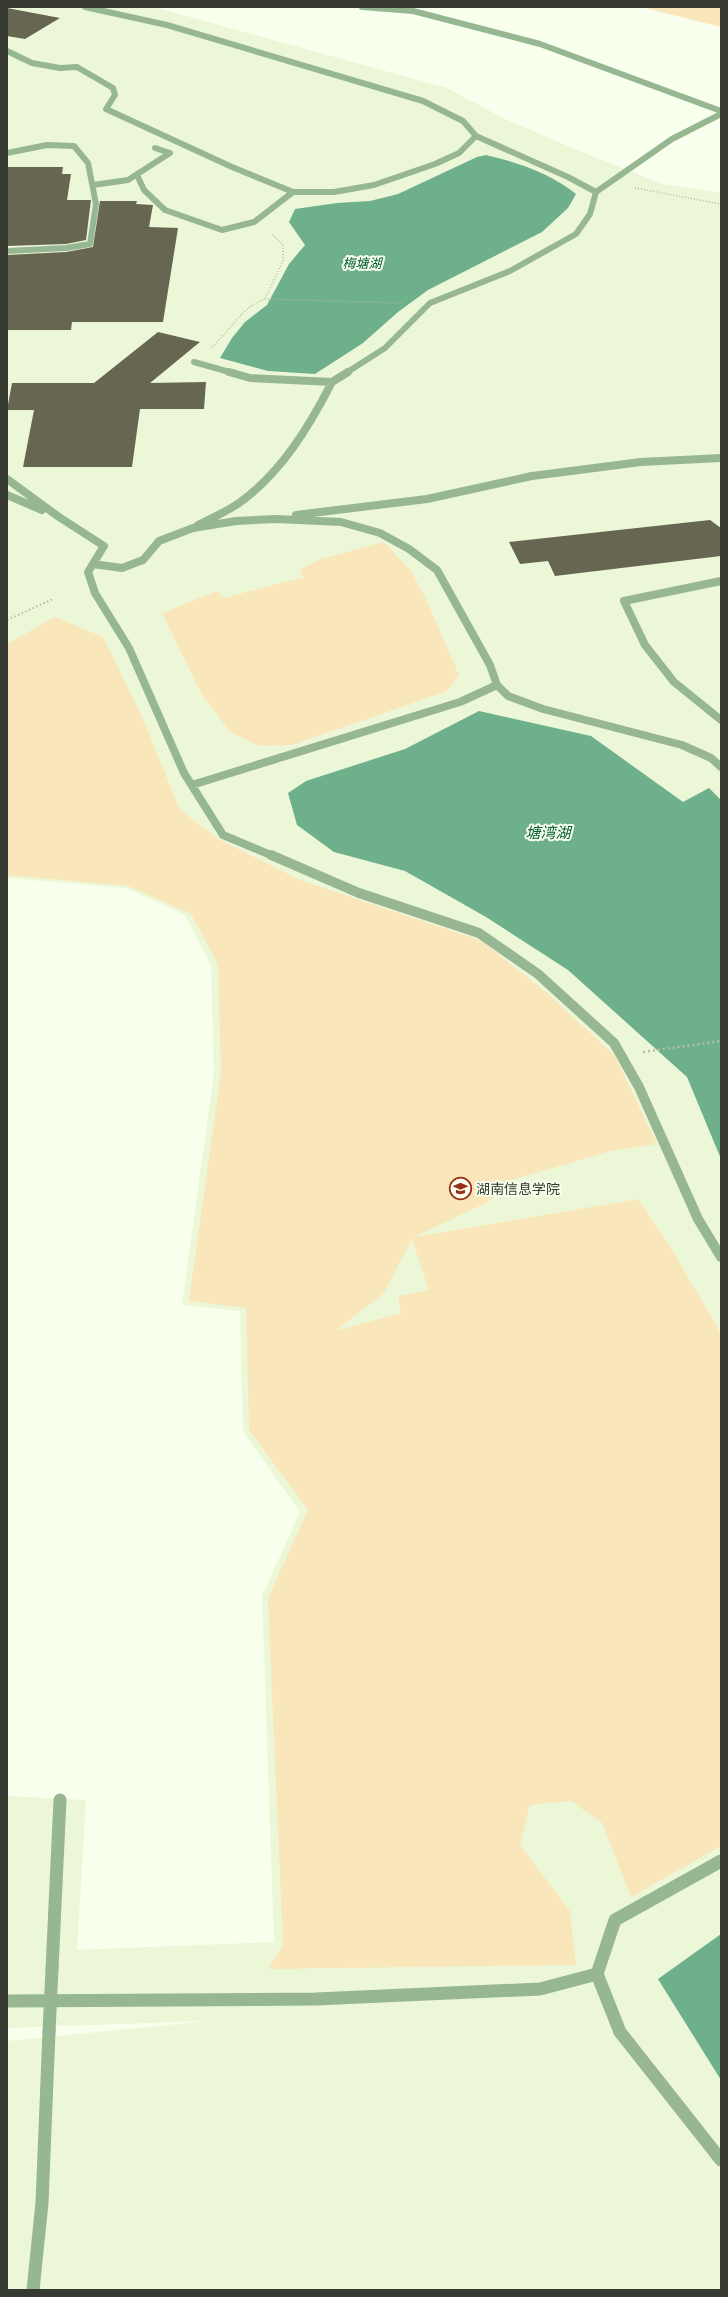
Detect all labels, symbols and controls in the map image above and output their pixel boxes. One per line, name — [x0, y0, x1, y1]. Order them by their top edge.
water label: 梅塘湖 — [342, 256, 383, 271]
water label: 塘湾湖 — [525, 825, 572, 841]
school or university icon: 湖南信息学院 — [447, 1176, 473, 1202]
place label: 湖南信息学院 — [476, 1181, 560, 1197]

